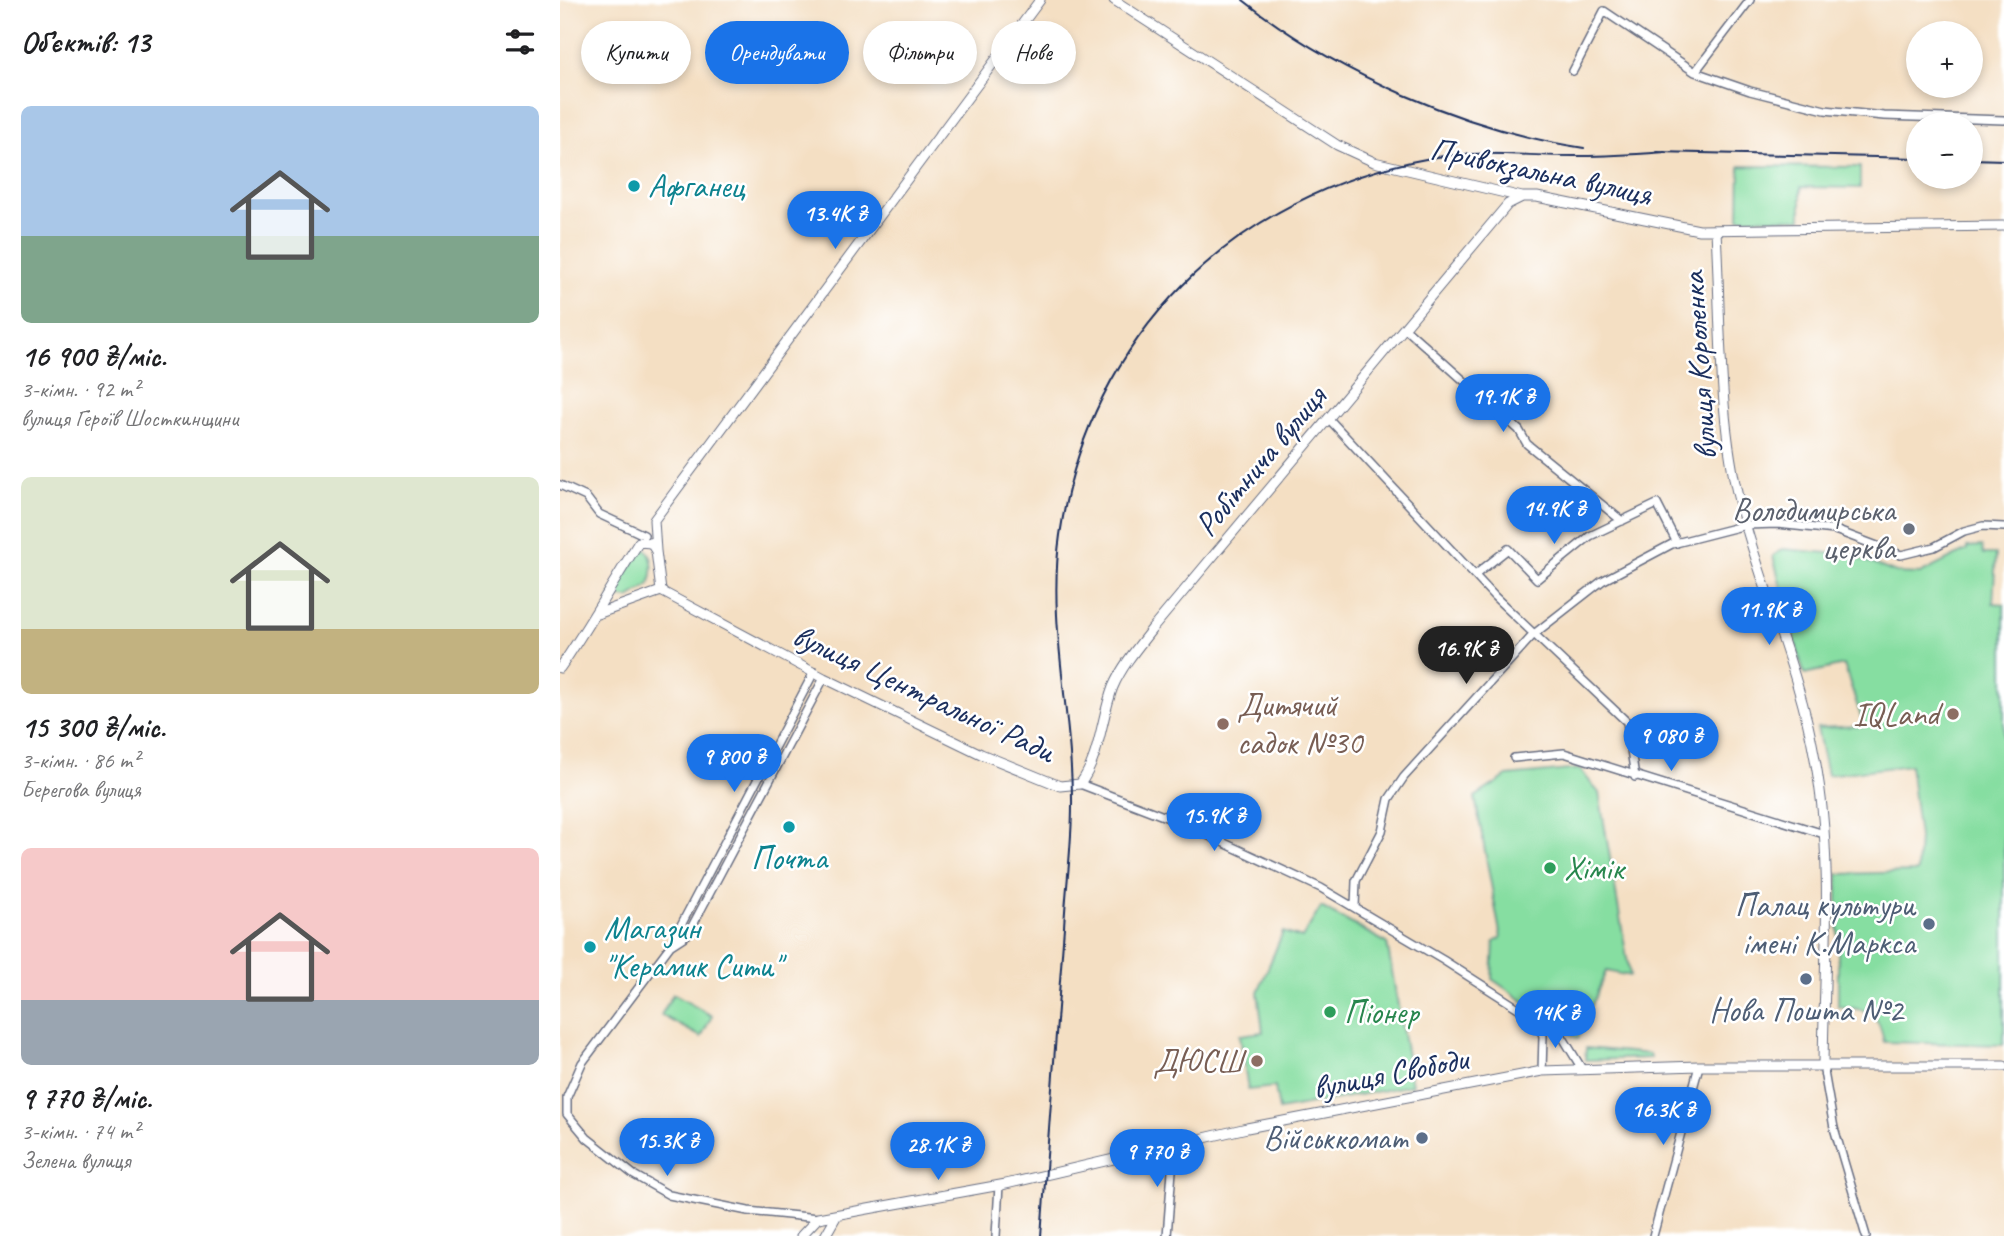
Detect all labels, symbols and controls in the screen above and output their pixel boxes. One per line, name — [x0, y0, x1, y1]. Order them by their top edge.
chip: Купити — [581, 21, 691, 84]
chip: Орендувати — [705, 21, 849, 84]
chip: Фільтри — [863, 21, 977, 84]
chip: Нове — [991, 21, 1076, 84]
map controls — [1906, 21, 1983, 189]
button: + — [1906, 21, 1983, 98]
text: Об’єктів: 13 — [21, 23, 150, 61]
icon: filters — [501, 23, 539, 61]
button: − — [1906, 112, 1983, 189]
street label: Привокзальна вулиця — [1427, 127, 1656, 215]
icon: home — [217, 152, 343, 278]
place label: Афганец — [648, 165, 746, 207]
marker: Афганец — [626, 178, 642, 194]
pin: 13.4K ₴ — [770, 191, 900, 251]
text: 13.4K ₴ — [803, 199, 867, 228]
street label: вулиця Короленка — [1671, 268, 1727, 462]
text: 16 900 ₴/міс. — [21, 337, 166, 375]
pin: 19.1K ₴ — [1438, 374, 1568, 434]
text: 3-кімн. · 92 m² — [21, 375, 139, 404]
street label: Робітнича вулиця — [1185, 375, 1337, 545]
text: 19.1K ₴ — [1471, 382, 1535, 411]
text: вулиця Героїв Шосткинщини — [21, 404, 238, 433]
pin: 14.9K ₴ — [1489, 486, 1619, 546]
place label: Володимирська церква — [1732, 489, 1897, 569]
text: 14.9K ₴ — [1522, 494, 1586, 523]
marker: Володимирська церква — [1901, 521, 1917, 537]
icon: home — [217, 523, 343, 649]
pin: 11.9K ₴ — [1704, 588, 1834, 647]
text: 11.9K ₴ — [1737, 595, 1801, 624]
street label: вулиця Центральної Ради — [786, 614, 1064, 773]
pin: 16.9K ₴ — [1401, 626, 1531, 686]
text: 16.9K ₴ — [1434, 634, 1498, 663]
place label: Дитячий садок №30 — [1237, 684, 1364, 764]
place label: IQLand — [1853, 693, 1944, 735]
marker: IQLand — [1945, 706, 1961, 722]
text: 15 300 ₴/міс. — [21, 708, 165, 746]
pin: 9 080 ₴ — [1606, 714, 1736, 773]
marker: Дитячий садок №30 — [1215, 716, 1231, 732]
text: 9 080 ₴ — [1640, 721, 1702, 750]
pin: 9 800 ₴ — [669, 734, 799, 794]
text: 9 800 ₴ — [703, 742, 765, 771]
text: 3-кімн. · 86 m² — [21, 746, 139, 775]
text: Берегова вулиця — [21, 775, 141, 804]
pin: 15.9K ₴ — [1149, 794, 1279, 853]
text: 15.9K ₴ — [1183, 801, 1245, 830]
marker: Почта — [781, 819, 797, 835]
place label: Почта — [751, 837, 829, 879]
place label: Хімік — [1564, 847, 1626, 889]
marker: Хімік — [1542, 860, 1558, 876]
place label: Палац культури імені К.Маркса — [1735, 884, 1917, 964]
icon: home — [217, 894, 343, 1020]
place label: Магазин "Керамик Сити" — [604, 907, 787, 987]
marker: Палац культури імені К.Маркса — [1921, 916, 1937, 932]
marker: Магазин "Керамик Сити" — [582, 939, 598, 955]
marker: Нова Пошта №2 — [1798, 971, 1814, 987]
place label: Нова Пошта №2 — [1709, 989, 1906, 1031]
pin: 14K ₴ — [1506, 990, 1604, 1050]
place label: Піонер — [1344, 991, 1421, 1033]
text: 14K ₴ — [1531, 998, 1579, 1027]
marker: Піонер — [1322, 1004, 1338, 1020]
street label: вулиця Свободи — [1309, 1037, 1474, 1109]
place label: ДЮСШ — [1153, 1040, 1247, 1082]
marker: ДЮСШ — [1249, 1053, 1265, 1069]
text: 9 770 ₴/міс. — [21, 1079, 152, 1117]
pin: 16.3K ₴ — [1598, 1088, 1728, 1147]
text: 16.3K ₴ — [1631, 1095, 1695, 1124]
text: 3-кімн. · 74 m² — [21, 1117, 139, 1146]
place label: Військкомат — [1263, 1117, 1410, 1159]
pin: 15.3K ₴ — [602, 1118, 732, 1178]
pin: 28.1K ₴ — [873, 1122, 1003, 1182]
text: 15.3K ₴ — [635, 1126, 699, 1155]
text: 28.1K ₴ — [906, 1130, 970, 1159]
pin: 9 770 ₴ — [1092, 1130, 1222, 1189]
marker: Військкомат — [1414, 1130, 1430, 1146]
text: 9 770 ₴ — [1126, 1137, 1188, 1166]
text: Зелена вулиця — [21, 1146, 130, 1175]

